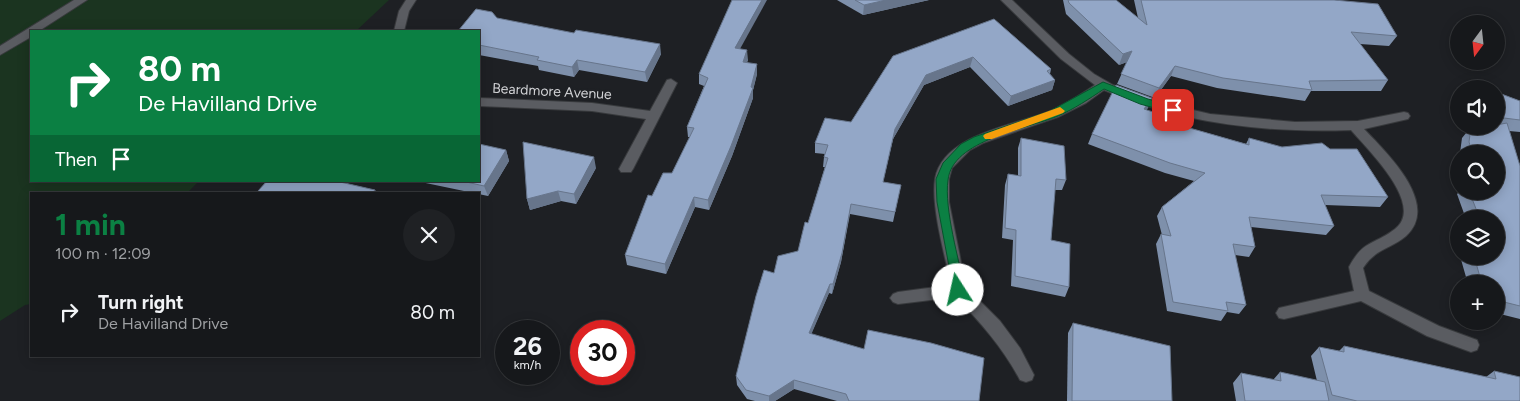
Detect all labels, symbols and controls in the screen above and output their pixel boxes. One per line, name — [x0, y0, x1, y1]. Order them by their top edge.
north arrow — [1450, 15, 1505, 70]
map controls — [1450, 15, 1505, 330]
text: 80 m — [138, 48, 221, 90]
icon: right — [55, 50, 120, 115]
street label: Beardmore Avenue — [492, 80, 612, 103]
button: sound — [1450, 80, 1505, 135]
pin — [1152, 89, 1194, 131]
text: De Havilland Drive — [138, 90, 317, 117]
icon: arrive — [1159, 96, 1187, 124]
icon: arrive — [107, 145, 135, 173]
button: search — [1450, 145, 1505, 200]
text: Then — [55, 148, 97, 171]
text: 1 min — [55, 206, 126, 243]
button: close — [403, 209, 455, 261]
button: layers — [1450, 210, 1505, 265]
text: 100 m · 12:09 — [55, 244, 151, 263]
position arrow — [931, 263, 983, 315]
button: + — [1450, 275, 1505, 330]
text: Turn right — [98, 291, 184, 314]
icon: right — [55, 298, 83, 326]
text: 80 m — [410, 301, 455, 324]
text: De Havilland Drive — [98, 314, 228, 333]
speed limit sign: 30 — [570, 320, 635, 385]
text: 26 — [513, 331, 542, 361]
text: km/h — [514, 358, 541, 372]

